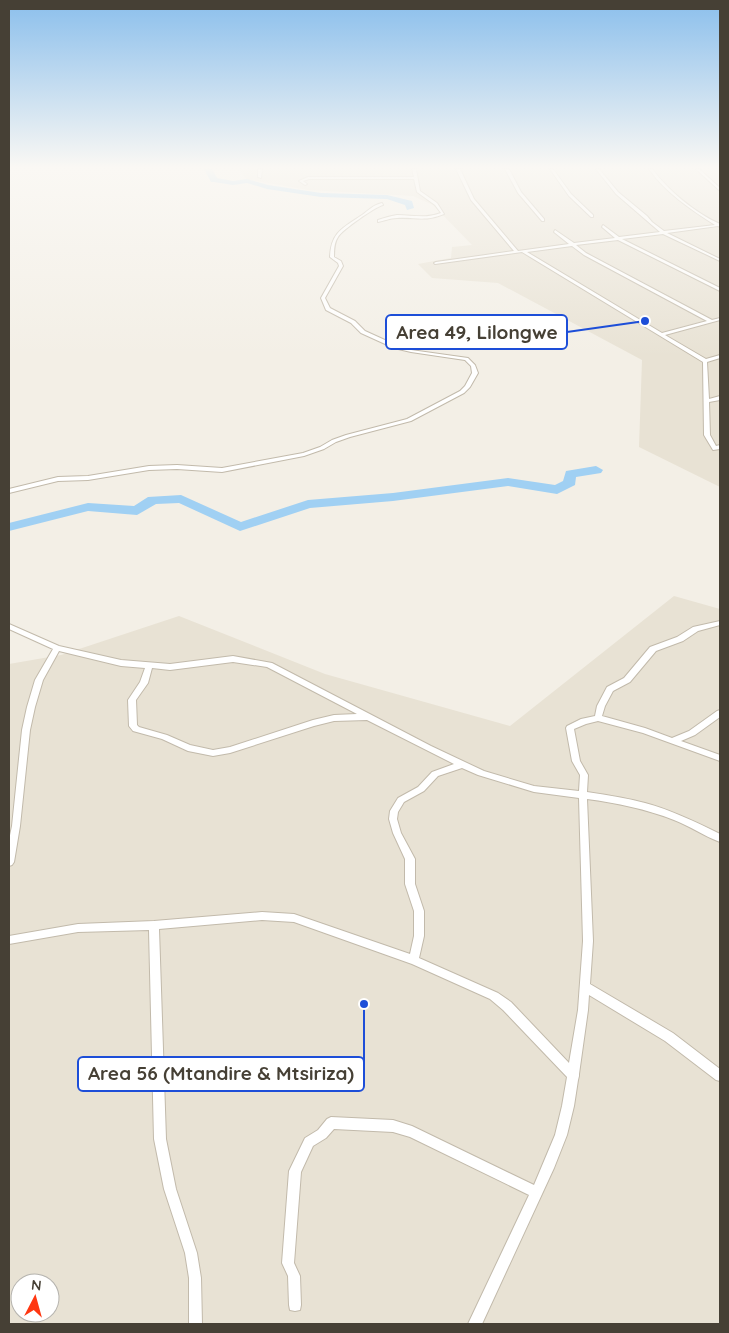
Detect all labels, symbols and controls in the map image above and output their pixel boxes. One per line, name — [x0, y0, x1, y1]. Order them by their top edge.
callout: Area 49, Lilongwe — [386, 315, 567, 349]
text: Area 49, Lilongwe — [396, 320, 558, 344]
callout: Area 56 (Mtandire & Mtsiriza) — [78, 1057, 364, 1091]
text: Area 56 (Mtandire & Mtsiriza) — [88, 1061, 354, 1085]
north arrow — [10, 1273, 60, 1323]
text: N — [30, 1276, 42, 1295]

